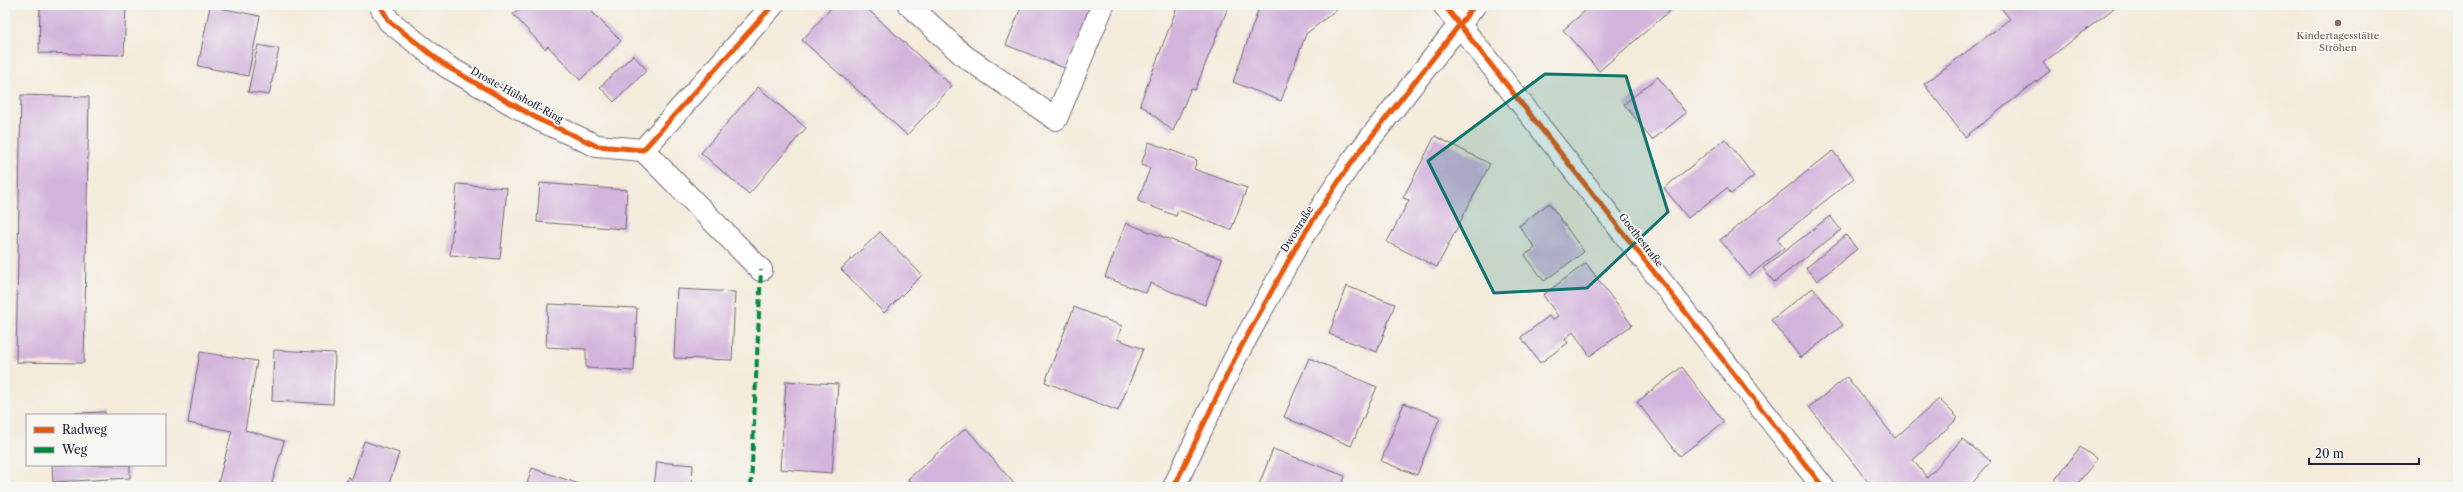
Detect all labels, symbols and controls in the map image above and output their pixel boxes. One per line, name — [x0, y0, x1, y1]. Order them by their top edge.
marker: Kindertagesstätte Ströhen — [2333, 18, 2343, 28]
place label: Kindertagesstätte Ströhen — [2297, 29, 2380, 54]
street label: Droste-Hülshoff-Ring — [469, 64, 566, 126]
street label: Dwostraße — [1278, 203, 1317, 255]
street label: Goethestraße — [1616, 210, 1666, 270]
legend — [26, 414, 166, 466]
text: Radweg — [62, 422, 108, 437]
scale bar — [2309, 440, 2419, 466]
text: Weg — [61, 442, 88, 457]
text: 20 m — [2315, 446, 2344, 461]

